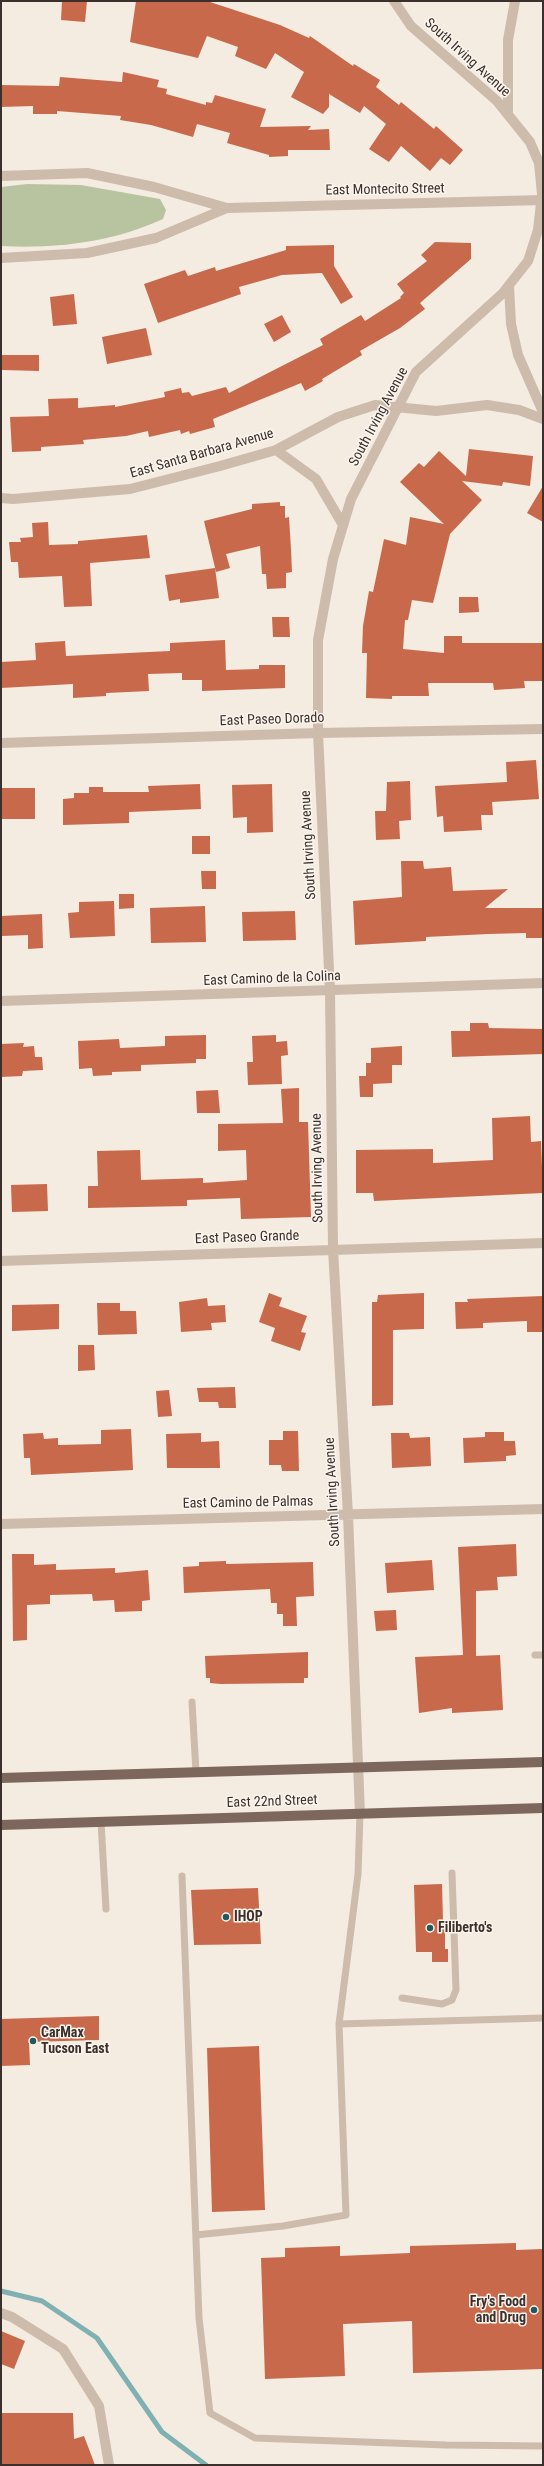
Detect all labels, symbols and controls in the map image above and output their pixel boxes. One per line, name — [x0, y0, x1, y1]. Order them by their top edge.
street label: South Irving Avenue — [421, 15, 513, 101]
street label: East Montecito Street — [325, 181, 445, 199]
street label: South Irving Avenue — [346, 365, 412, 469]
street label: East Santa Barbara Avenue — [128, 425, 276, 483]
street label: East Paseo Dorado — [219, 710, 325, 730]
street label: South Irving Avenue — [298, 790, 320, 900]
street label: East Camino de la Colina — [203, 968, 341, 990]
street label: South Irving Avenue — [309, 1113, 327, 1223]
street label: East Paseo Grande — [195, 1228, 299, 1248]
street label: South Irving Avenue — [322, 1437, 344, 1547]
street label: East Camino de Palmas — [182, 1493, 314, 1513]
street label: East 22nd Street — [226, 1792, 318, 1812]
place label: IHOP — [234, 1909, 263, 1925]
marker: IHOP — [221, 1912, 231, 1922]
place label: Filiberto's — [438, 1920, 492, 1936]
marker: Filiberto's — [425, 1923, 435, 1933]
place label: CarMax Tucson East — [41, 2025, 109, 2058]
marker: CarMax Tucson East — [28, 2036, 38, 2046]
place label: Fry's Food and Drug — [470, 2294, 526, 2326]
marker: Fry's Food and Drug — [529, 2305, 539, 2315]

